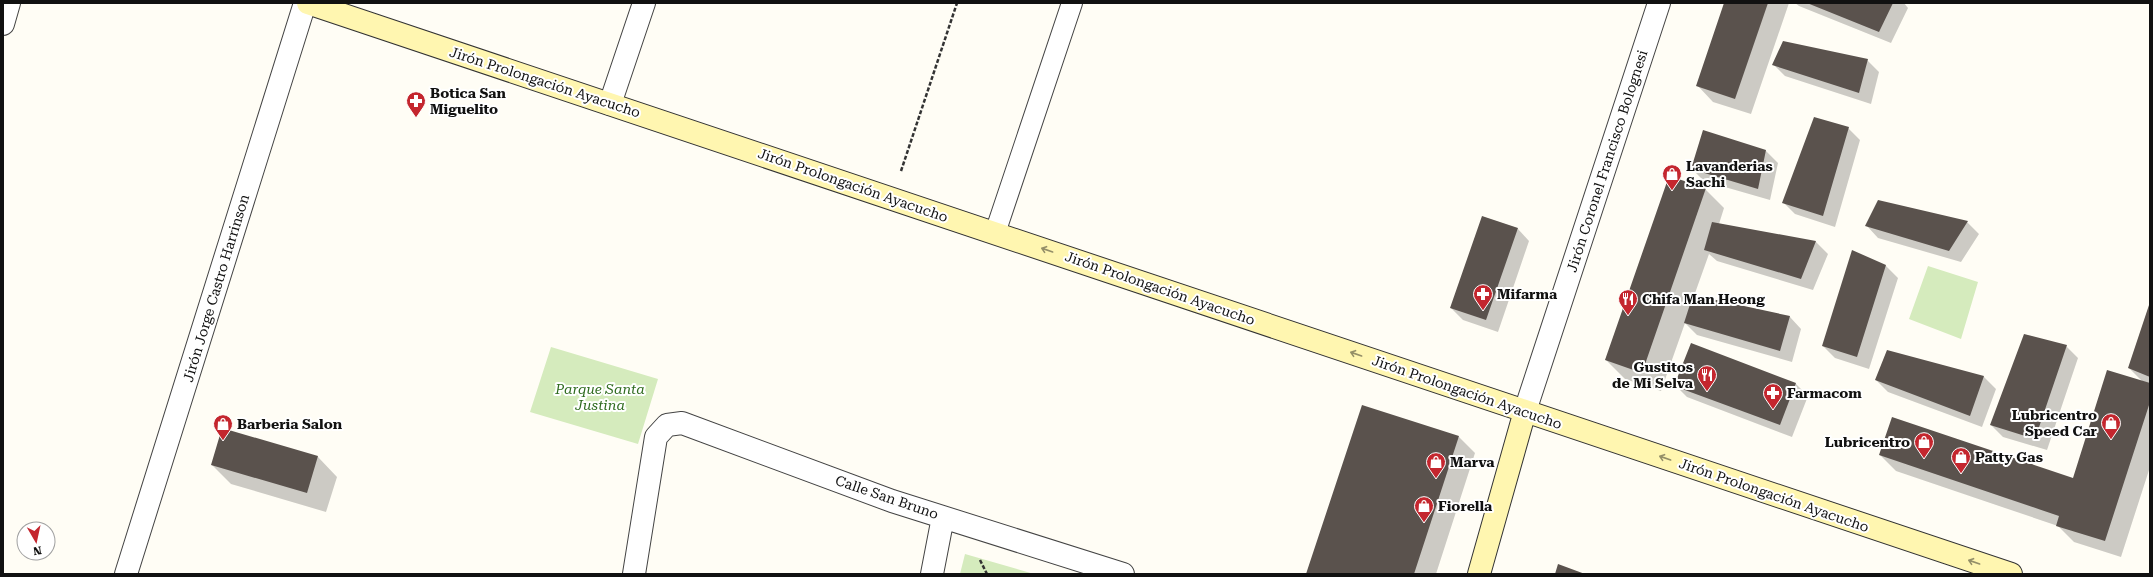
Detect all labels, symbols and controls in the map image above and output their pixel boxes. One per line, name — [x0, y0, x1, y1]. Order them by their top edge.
street label: Jirón Prolongación Ayacucho — [447, 44, 643, 120]
street label: Jirón Coronel Francisco Bolognesi — [1563, 47, 1651, 274]
place label: Botica San Miguelito — [430, 85, 507, 117]
pharmacy icon: Botica San Miguelito — [405, 90, 427, 118]
street label: Jirón Prolongación Ayacucho — [756, 145, 950, 225]
place label: Lavanderias Sachi — [1686, 158, 1773, 190]
shop icon: Lavanderias Sachi — [1661, 163, 1683, 191]
street label: Jirón Jorge Castro Harrinson — [180, 192, 252, 384]
one-way arrow — [1041, 246, 1053, 254]
street label: Jirón Prolongación Ayacucho — [1063, 248, 1257, 328]
pharmacy icon: Mifarma — [1472, 283, 1494, 311]
place label: Mifarma — [1497, 286, 1558, 302]
restaurant icon: Chifa Man Heong — [1617, 288, 1639, 316]
place label: Chifa Man Heong — [1642, 291, 1765, 307]
one-way arrow — [1349, 350, 1362, 357]
street label: Jirón Prolongación Ayacucho — [1370, 352, 1564, 432]
place label: Gustitos de Mi Selva — [1612, 359, 1694, 391]
restaurant icon: Gustitos de Mi Selva — [1696, 364, 1718, 392]
park label: Parque Santa Justina — [554, 381, 645, 413]
pharmacy icon: Farmacom — [1762, 382, 1784, 410]
place label: Farmacom — [1787, 385, 1862, 401]
place label: Lubricentro Speed Car — [2012, 407, 2098, 439]
shop icon: Lubricentro Speed Car — [2100, 412, 2122, 440]
shop icon: Barberia Salon — [212, 413, 234, 441]
place label: Barberia Salon — [237, 416, 343, 432]
shop icon: Lubricentro — [1913, 431, 1935, 459]
place label: Lubricentro — [1825, 434, 1910, 450]
shop icon: Patty Gas — [1950, 446, 1972, 474]
place label: Patty Gas — [1975, 449, 2043, 465]
shop icon: Marva — [1425, 451, 1447, 479]
place label: Marva — [1450, 454, 1495, 470]
one-way arrow — [1658, 454, 1671, 461]
street label: Jirón Prolongación Ayacucho — [1677, 455, 1871, 535]
street label: Calle San Bruno — [833, 472, 941, 522]
shop icon: Fiorella — [1413, 495, 1435, 523]
place label: Fiorella — [1438, 498, 1493, 514]
north arrow — [16, 521, 56, 561]
text: N — [32, 543, 43, 558]
one-way arrow — [1968, 557, 1980, 565]

